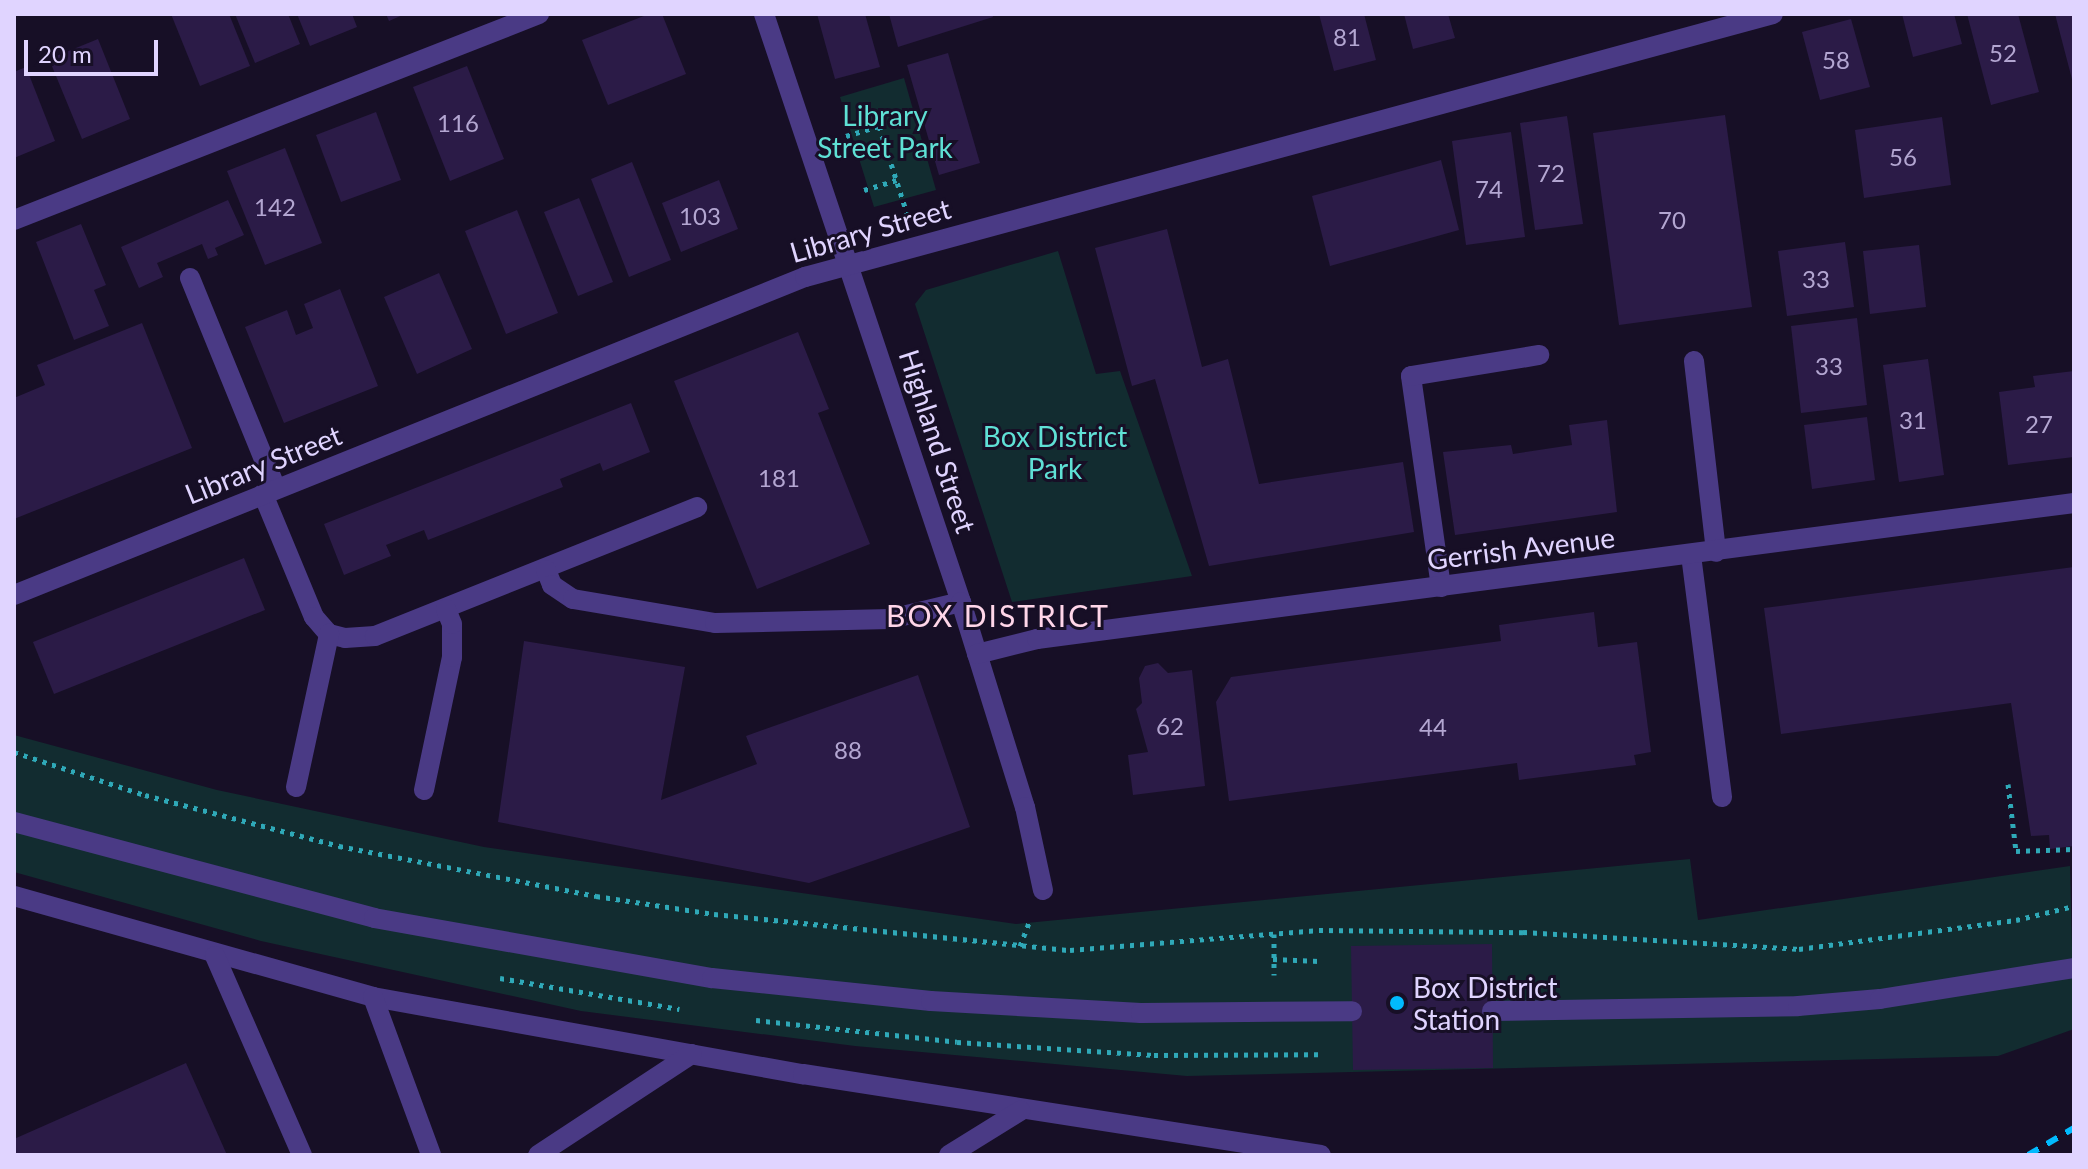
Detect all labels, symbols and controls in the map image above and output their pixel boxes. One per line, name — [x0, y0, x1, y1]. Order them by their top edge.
house number: 81 — [1333, 23, 1361, 51]
scale bar — [28, 24, 162, 74]
text: 20 m — [38, 39, 92, 68]
house number: 52 — [1989, 39, 2017, 67]
house number: 58 — [1822, 46, 1850, 74]
park label: Library Street Park — [817, 98, 953, 164]
house number: 116 — [437, 109, 479, 137]
house number: 56 — [1889, 143, 1917, 171]
house number: 72 — [1537, 159, 1565, 187]
house number: 74 — [1475, 175, 1503, 203]
street label: Library Street — [785, 191, 955, 269]
house number: 142 — [254, 193, 296, 221]
house number: 103 — [679, 202, 721, 230]
house number: 70 — [1658, 206, 1686, 234]
house number: 33 — [1802, 265, 1830, 293]
street label: Highland Street — [893, 345, 983, 537]
house number: 33 — [1815, 352, 1843, 380]
house number: 31 — [1899, 406, 1927, 434]
house number: 27 — [2025, 410, 2053, 438]
street label: Library Street — [180, 417, 346, 511]
park label: Box District Park — [983, 419, 1127, 485]
house number: 181 — [758, 464, 800, 492]
street label: Gerrish Avenue — [1425, 520, 1617, 576]
district label: BOX DISTRICT — [886, 597, 1110, 633]
house number: 62 — [1156, 712, 1184, 740]
house number: 44 — [1419, 713, 1447, 741]
house number: 88 — [834, 736, 862, 764]
place label: Box District Station — [1413, 970, 1557, 1036]
marker: Box District Station — [1388, 994, 1406, 1012]

